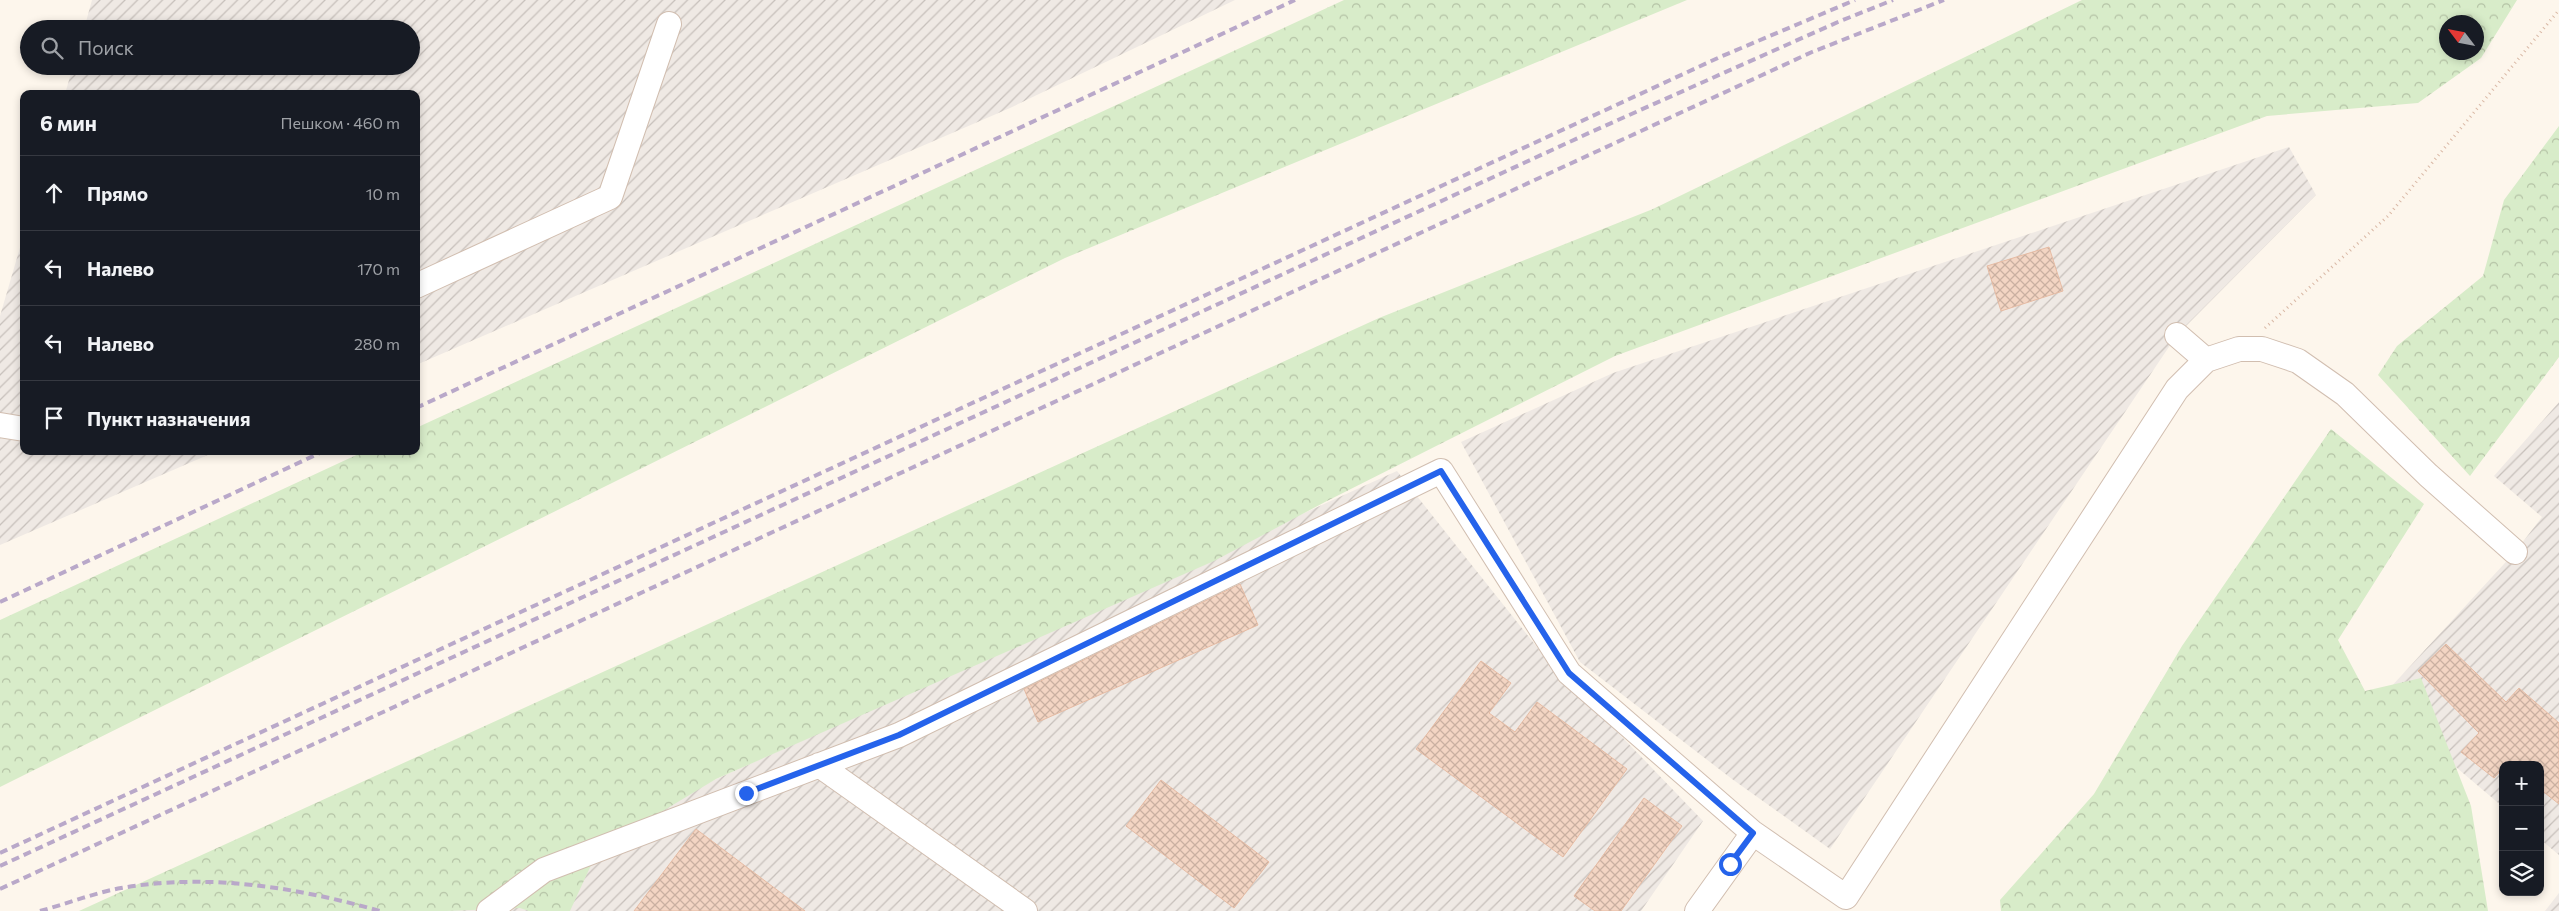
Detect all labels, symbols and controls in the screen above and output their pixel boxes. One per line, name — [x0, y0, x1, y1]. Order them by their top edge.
north arrow — [2439, 15, 2484, 60]
search box — [20, 20, 420, 75]
icon: search — [38, 34, 66, 62]
text: Поиск — [78, 36, 134, 59]
text: 6 мин — [40, 110, 97, 135]
text: Пешком · 460 m — [281, 113, 400, 132]
icon: ahead — [40, 179, 68, 207]
text: Прямо — [87, 182, 148, 205]
text: 10 m — [366, 184, 400, 203]
icon: left — [40, 254, 68, 282]
text: Налево — [87, 257, 154, 280]
text: 170 m — [357, 259, 400, 278]
icon: left — [40, 329, 68, 357]
text: Налево — [87, 332, 154, 355]
text: 280 m — [354, 334, 400, 353]
icon: arrive — [40, 404, 68, 432]
text: Пункт назначения — [87, 407, 250, 430]
map controls — [2499, 761, 2544, 896]
button: + — [2499, 761, 2544, 806]
route end — [735, 782, 758, 805]
button: − — [2499, 806, 2544, 851]
button: layers — [2499, 851, 2544, 896]
route start — [1719, 853, 1742, 876]

